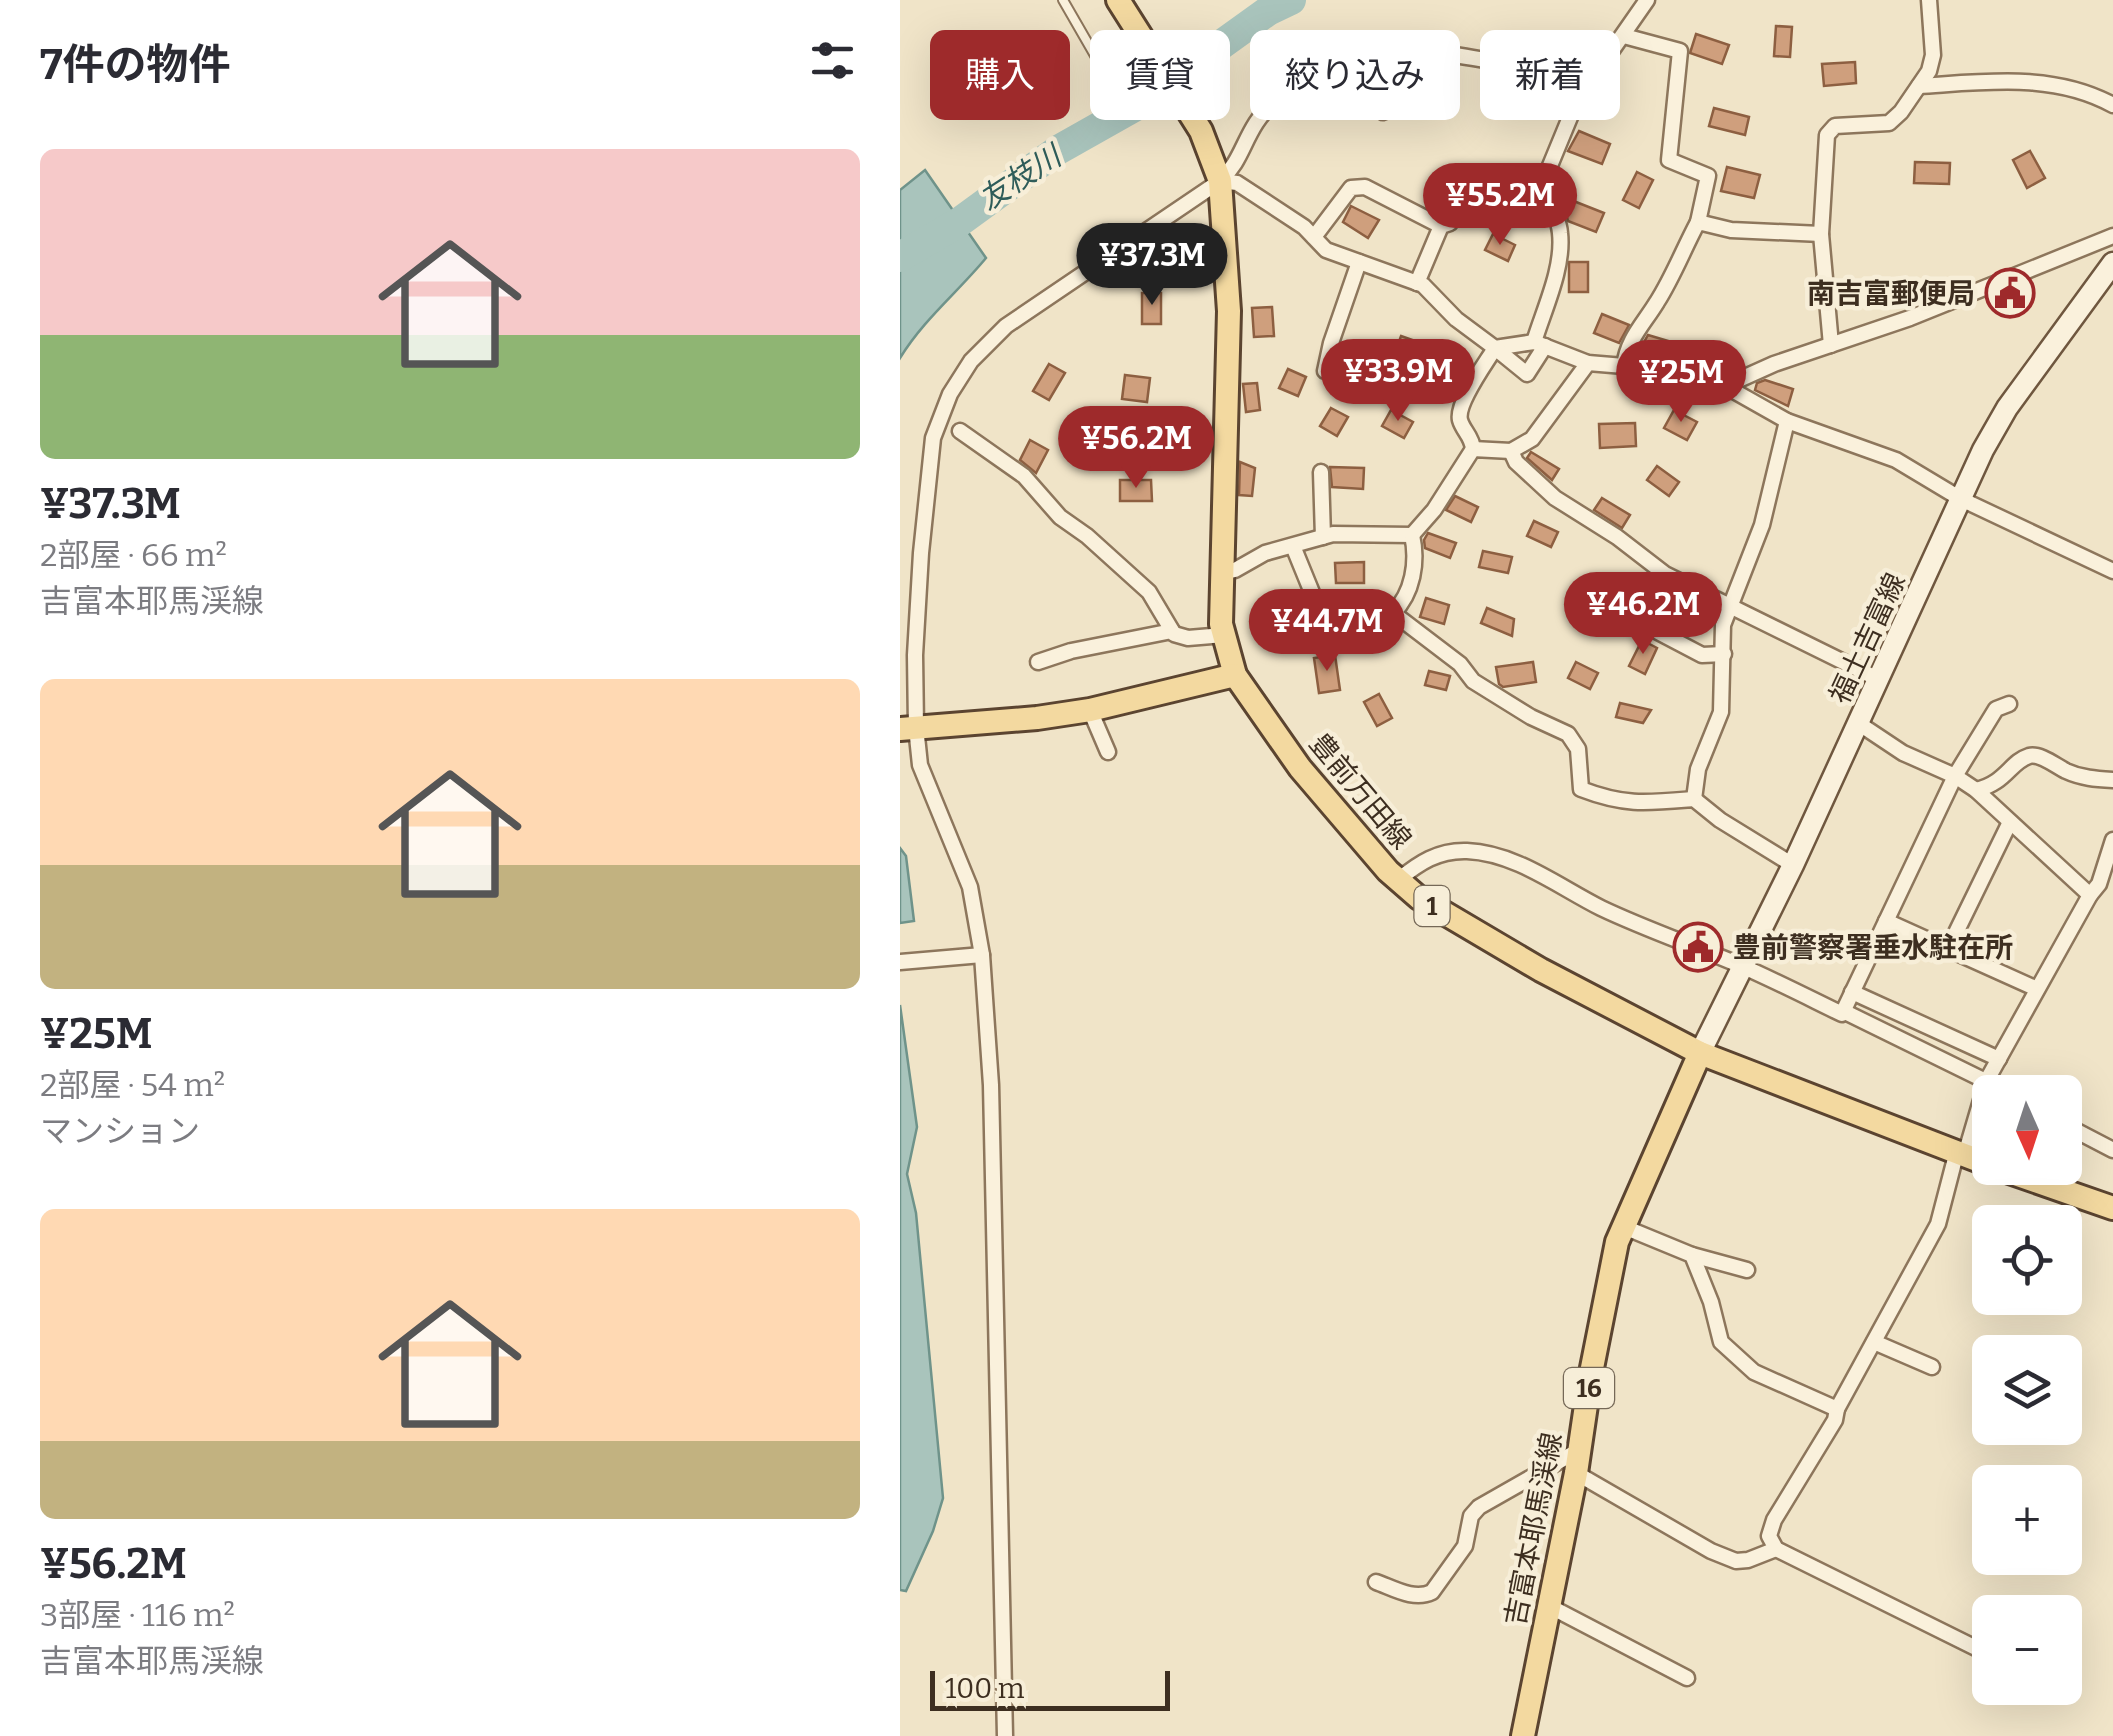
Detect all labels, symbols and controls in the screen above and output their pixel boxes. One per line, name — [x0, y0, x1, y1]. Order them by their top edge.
chip: 購入 — [930, 30, 1070, 120]
chip: 賃貸 — [1090, 30, 1230, 120]
chip: 絞り込み — [1250, 30, 1460, 120]
chip: 新着 — [1480, 30, 1620, 120]
icon: filters — [805, 33, 860, 88]
text: 7件の物件 — [40, 40, 231, 90]
water label: 友枝川 — [972, 137, 1070, 218]
pin: ¥55.2M — [1419, 163, 1581, 248]
text: ¥55.2M — [1445, 176, 1555, 214]
icon: home — [360, 214, 540, 394]
pin: ¥37.3M — [1071, 223, 1233, 308]
text: ¥37.3M — [1098, 236, 1206, 274]
public building icon: 南吉富郵便局 — [1984, 267, 2036, 319]
place label: 南吉富郵便局 — [1807, 277, 1975, 310]
pin: ¥33.9M — [1317, 339, 1479, 424]
pin: ¥25M — [1622, 340, 1740, 425]
text: ¥33.9M — [1343, 352, 1453, 390]
text: ¥25M — [1638, 353, 1724, 391]
pin: ¥56.2M — [1055, 406, 1217, 491]
text: ¥56.2M — [1080, 419, 1192, 457]
text: ¥37.3M — [40, 479, 181, 529]
text: 2部屋 · 66 m² — [40, 536, 227, 574]
street label: 福土吉富線 — [1823, 568, 1912, 709]
pin: ¥46.2M — [1562, 572, 1724, 657]
text: 吉富本耶馬渓線 — [40, 582, 264, 620]
text: ¥46.2M — [1586, 585, 1700, 623]
pin: ¥44.7M — [1246, 589, 1408, 674]
text: ¥44.7M — [1271, 602, 1383, 640]
street label: 豊前万田線 — [1303, 727, 1418, 856]
icon: home — [360, 744, 540, 924]
road number: 1 — [1414, 886, 1450, 926]
public building icon: 豊前警察署垂水駐在所 — [1672, 921, 1724, 973]
place label: 豊前警察署垂水駐在所 — [1733, 931, 2013, 964]
text: ¥25M — [40, 1009, 152, 1059]
text: 2部屋 · 54 m² — [40, 1066, 225, 1104]
north arrow — [1972, 1075, 2082, 1185]
map controls — [1972, 1075, 2082, 1705]
text: マンション — [40, 1112, 200, 1150]
button: locate — [1972, 1205, 2082, 1315]
icon: home — [360, 1274, 540, 1454]
button: layers — [1972, 1335, 2082, 1445]
road number: 16 — [1564, 1368, 1614, 1408]
street label: 吉富本耶馬渓線 — [1499, 1430, 1568, 1628]
button: + — [1972, 1465, 2082, 1575]
text: ¥56.2M — [40, 1539, 187, 1589]
button: − — [1972, 1595, 2082, 1705]
text: 3部屋 · 116 m² — [40, 1596, 235, 1634]
text: 吉富本耶馬渓線 — [40, 1642, 264, 1680]
scale bar — [930, 1666, 1170, 1710]
text: 100 m — [945, 1672, 1025, 1705]

